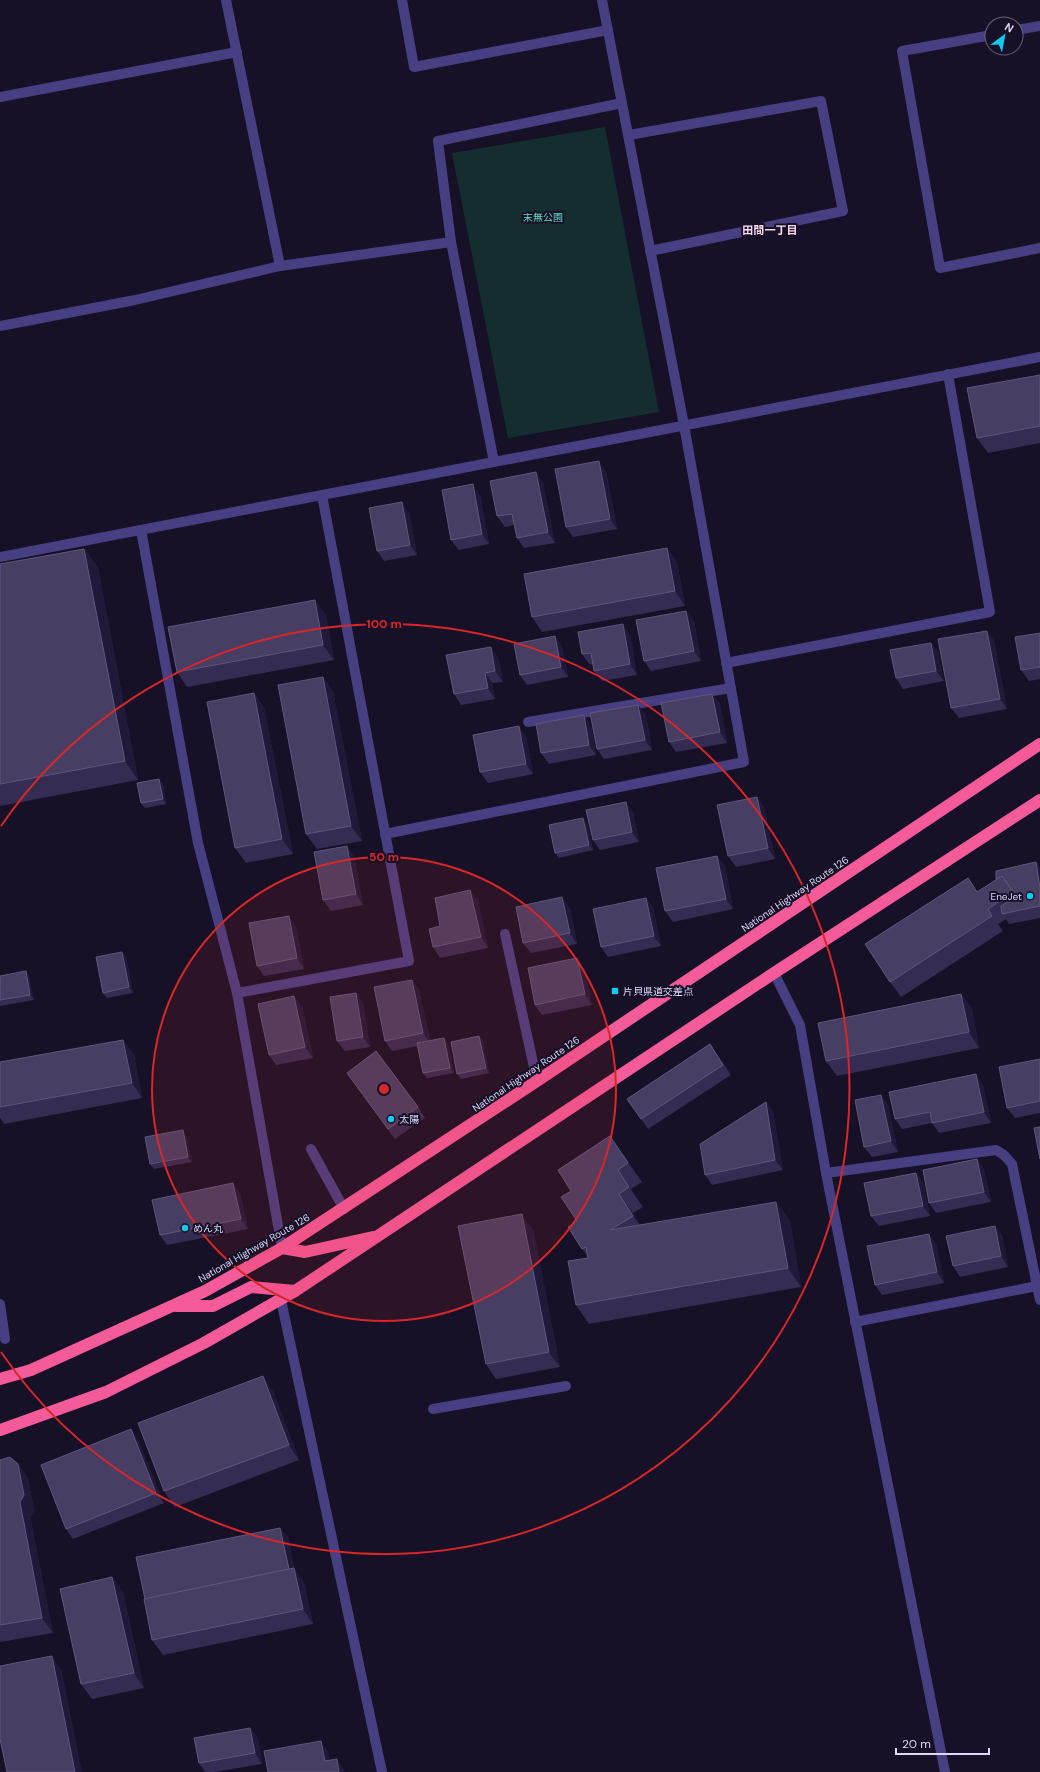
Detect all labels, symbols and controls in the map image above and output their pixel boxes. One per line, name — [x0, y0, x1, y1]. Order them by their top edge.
north arrow — [984, 16, 1024, 56]
text: N — [1002, 19, 1016, 36]
park label: 末無公園 — [523, 211, 563, 224]
district label: 田間一丁目 — [743, 223, 798, 237]
text: 100 m — [366, 616, 402, 632]
text: 50 m — [369, 849, 399, 865]
street label: National Highway Route 126 — [739, 853, 851, 935]
place label: EneJet — [990, 890, 1022, 903]
marker: EneJet — [1025, 891, 1035, 901]
place label: 片貝県道交差点 — [623, 985, 693, 998]
marker: 片貝県道交差点 — [610, 986, 620, 996]
street label: National Highway Route 126 — [470, 1033, 582, 1115]
centre of rings — [377, 1082, 391, 1096]
place label: 太陽 — [399, 1113, 419, 1126]
marker: 太陽 — [386, 1114, 396, 1124]
street label: National Highway Route 126 — [196, 1211, 312, 1285]
place label: めん丸 — [193, 1222, 223, 1235]
marker: めん丸 — [180, 1223, 190, 1233]
scale bar — [896, 1730, 989, 1756]
text: 20 m — [902, 1736, 931, 1752]

